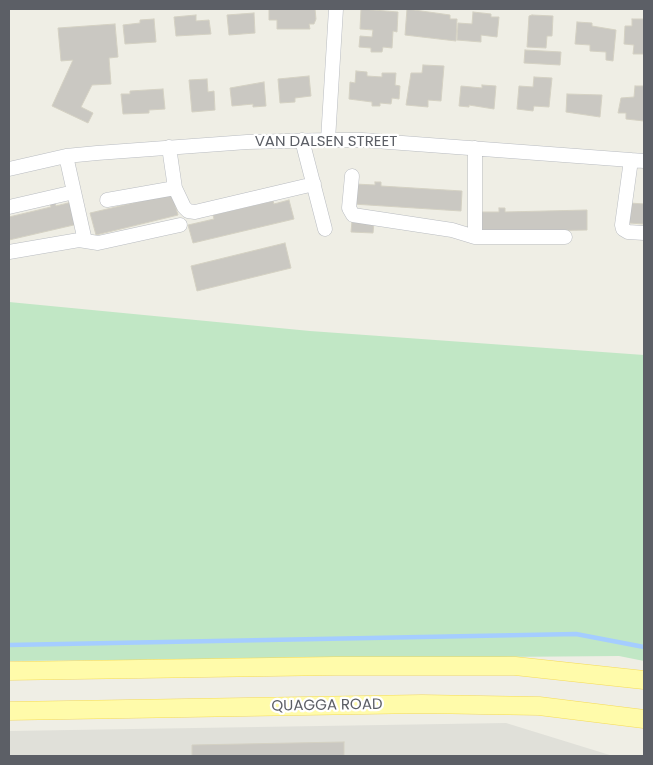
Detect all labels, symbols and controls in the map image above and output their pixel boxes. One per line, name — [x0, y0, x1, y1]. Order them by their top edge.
street label: VAN DALSEN STREET — [255, 133, 397, 151]
street label: QUAGGA ROAD — [271, 696, 383, 716]

